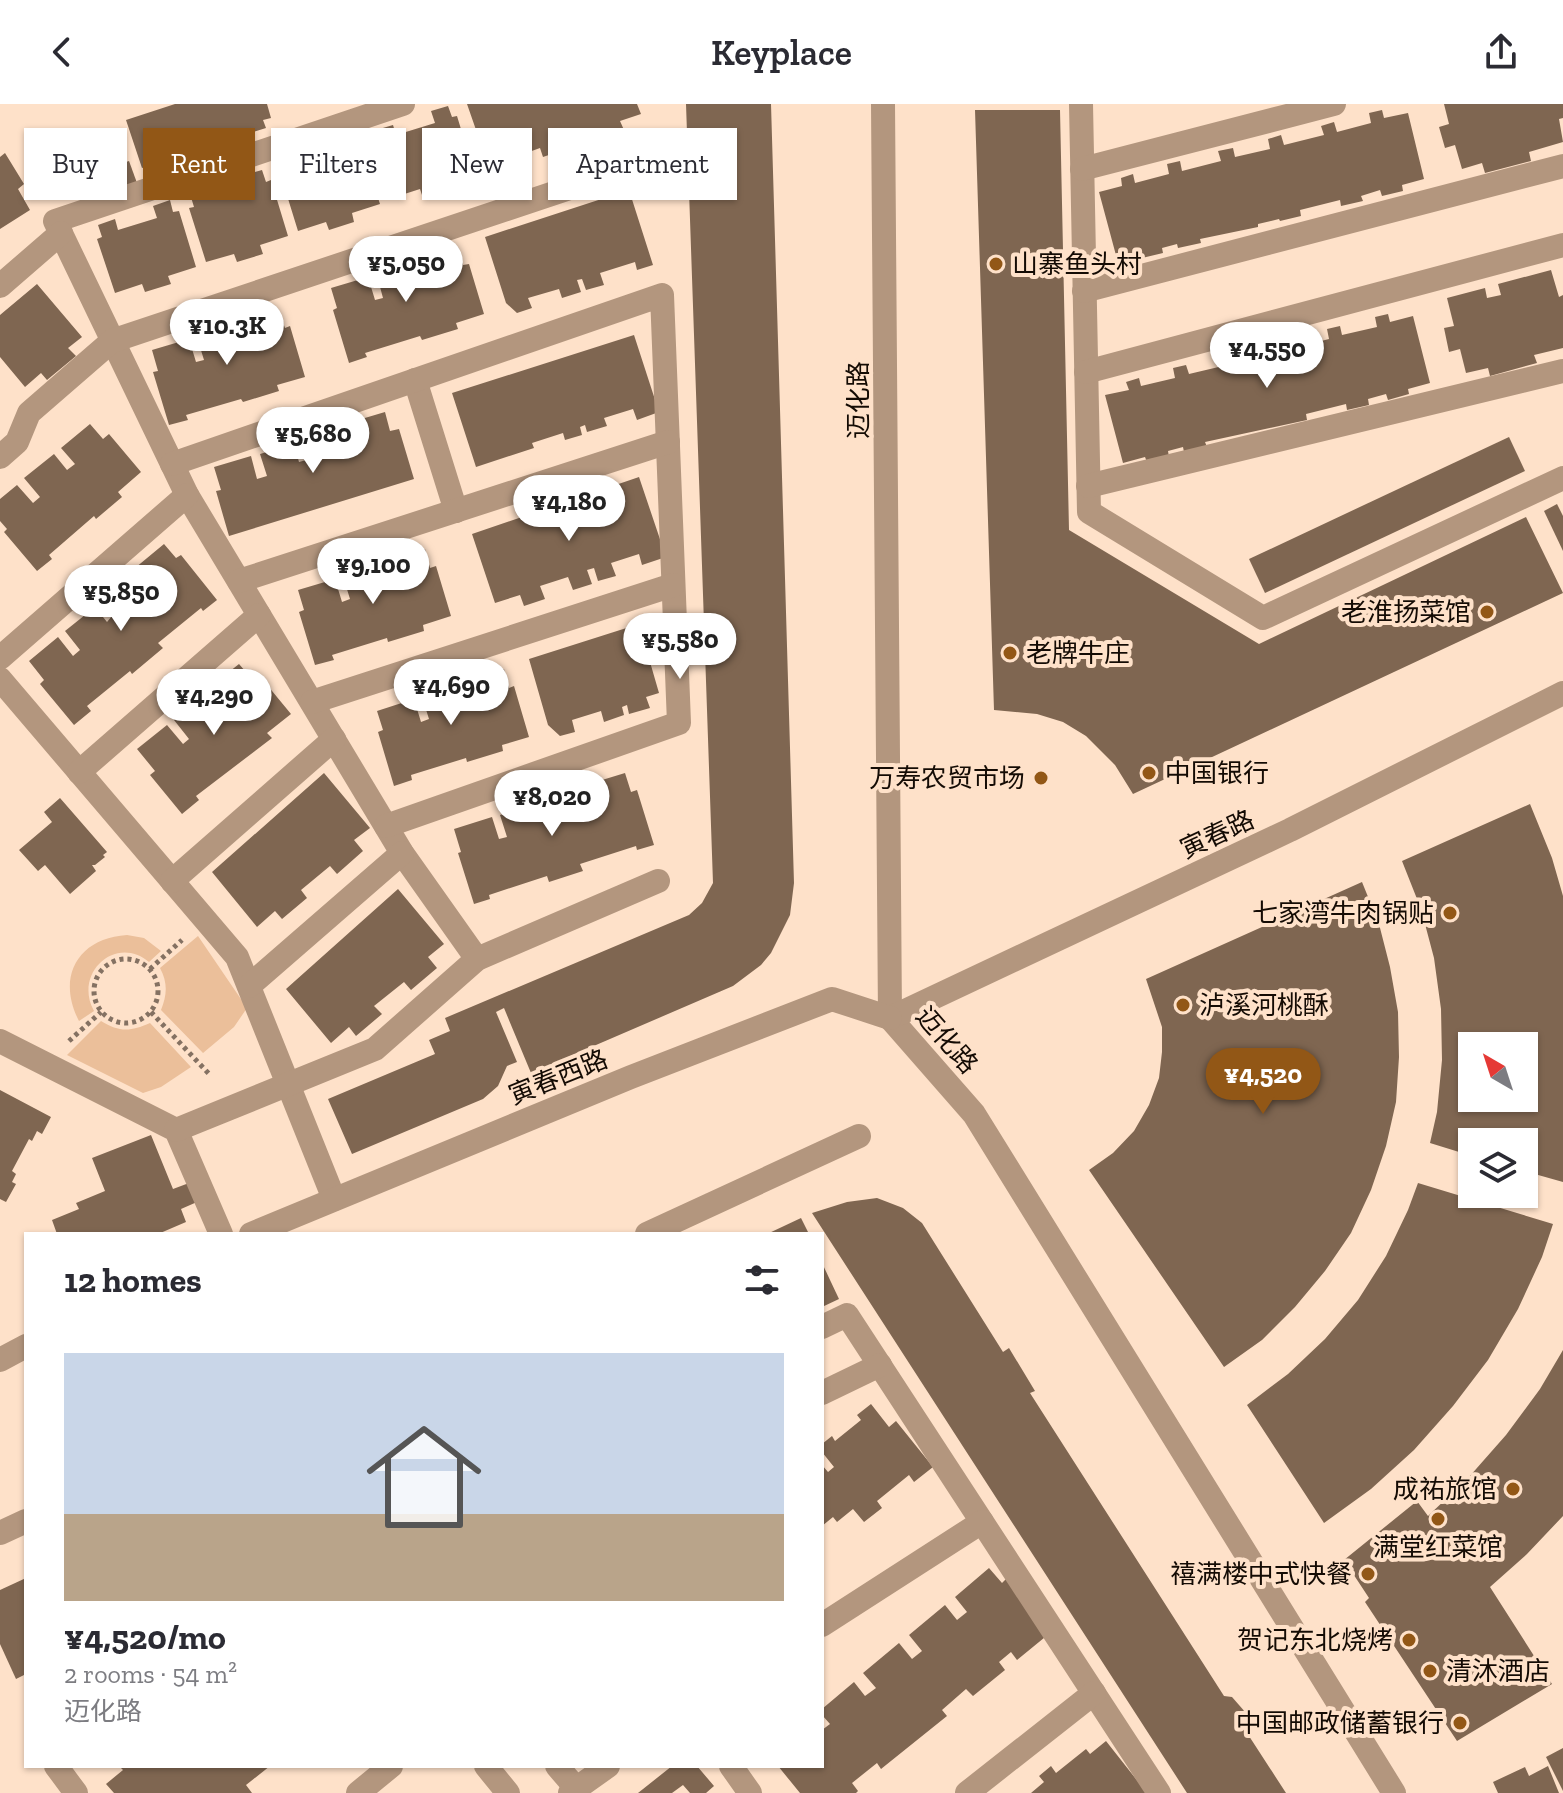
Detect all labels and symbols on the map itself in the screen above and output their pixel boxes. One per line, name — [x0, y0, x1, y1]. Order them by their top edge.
pin: ¥5,050 — [341, 236, 471, 304]
place label: 山寨鱼头村 — [1012, 248, 1142, 280]
marker: 山寨鱼头村 — [987, 255, 1005, 273]
pin: ¥10.3K — [162, 299, 292, 367]
pin: ¥4,550 — [1202, 322, 1332, 390]
street label: 迈化路 — [842, 361, 874, 439]
pin: ¥5,680 — [248, 407, 378, 475]
pin: ¥4,180 — [504, 475, 634, 543]
pin: ¥9,100 — [308, 538, 438, 606]
pin: ¥5,850 — [56, 565, 186, 633]
place label: 老淮扬菜馆 — [1341, 596, 1471, 628]
marker: 老淮扬菜馆 — [1478, 603, 1496, 621]
pin: ¥5,580 — [615, 613, 745, 681]
place label: 老牌牛庄 — [1026, 637, 1130, 669]
marker: 老牌牛庄 — [1001, 644, 1019, 662]
pin: ¥4,690 — [386, 659, 516, 727]
pin: ¥4,290 — [149, 669, 279, 737]
place label: 中国银行 — [1165, 757, 1269, 789]
place label: 万寿农贸市场 — [869, 762, 1025, 794]
marker: 中国银行 — [1140, 764, 1158, 782]
marker: 万寿农贸市场 — [1032, 769, 1050, 787]
pin: ¥8,020 — [487, 770, 617, 838]
street label: 寅春路 — [1175, 803, 1259, 865]
place label: 七家湾牛肉锅贴 — [1252, 897, 1434, 929]
marker: 七家湾牛肉锅贴 — [1441, 904, 1459, 922]
place label: 泸溪河桃酥 — [1199, 989, 1329, 1021]
marker: 泸溪河桃酥 — [1174, 996, 1192, 1014]
street label: 迈化路 — [909, 1000, 985, 1080]
north arrow — [1458, 1032, 1538, 1112]
street label: 寅春西路 — [504, 1043, 612, 1111]
pin: ¥4,520 — [1198, 1048, 1328, 1116]
place label: 成祐旅馆 — [1393, 1473, 1497, 1505]
marker: 成祐旅馆 — [1504, 1480, 1522, 1498]
marker: 满堂红菜馆 — [1429, 1510, 1447, 1528]
place label: 满堂红菜馆 — [1373, 1531, 1503, 1563]
place label: 禧满楼中式快餐 — [1170, 1558, 1352, 1590]
marker: 禧满楼中式快餐 — [1359, 1565, 1377, 1583]
place label: 贺记东北烧烤 — [1237, 1624, 1393, 1656]
marker: 贺记东北烧烤 — [1400, 1631, 1418, 1649]
place label: 清沐酒店 — [1446, 1655, 1550, 1687]
marker: 清沐酒店 — [1421, 1662, 1439, 1680]
place label: 中国邮政储蓄银行 — [1236, 1707, 1444, 1739]
marker: 中国邮政储蓄银行 — [1451, 1714, 1469, 1732]

